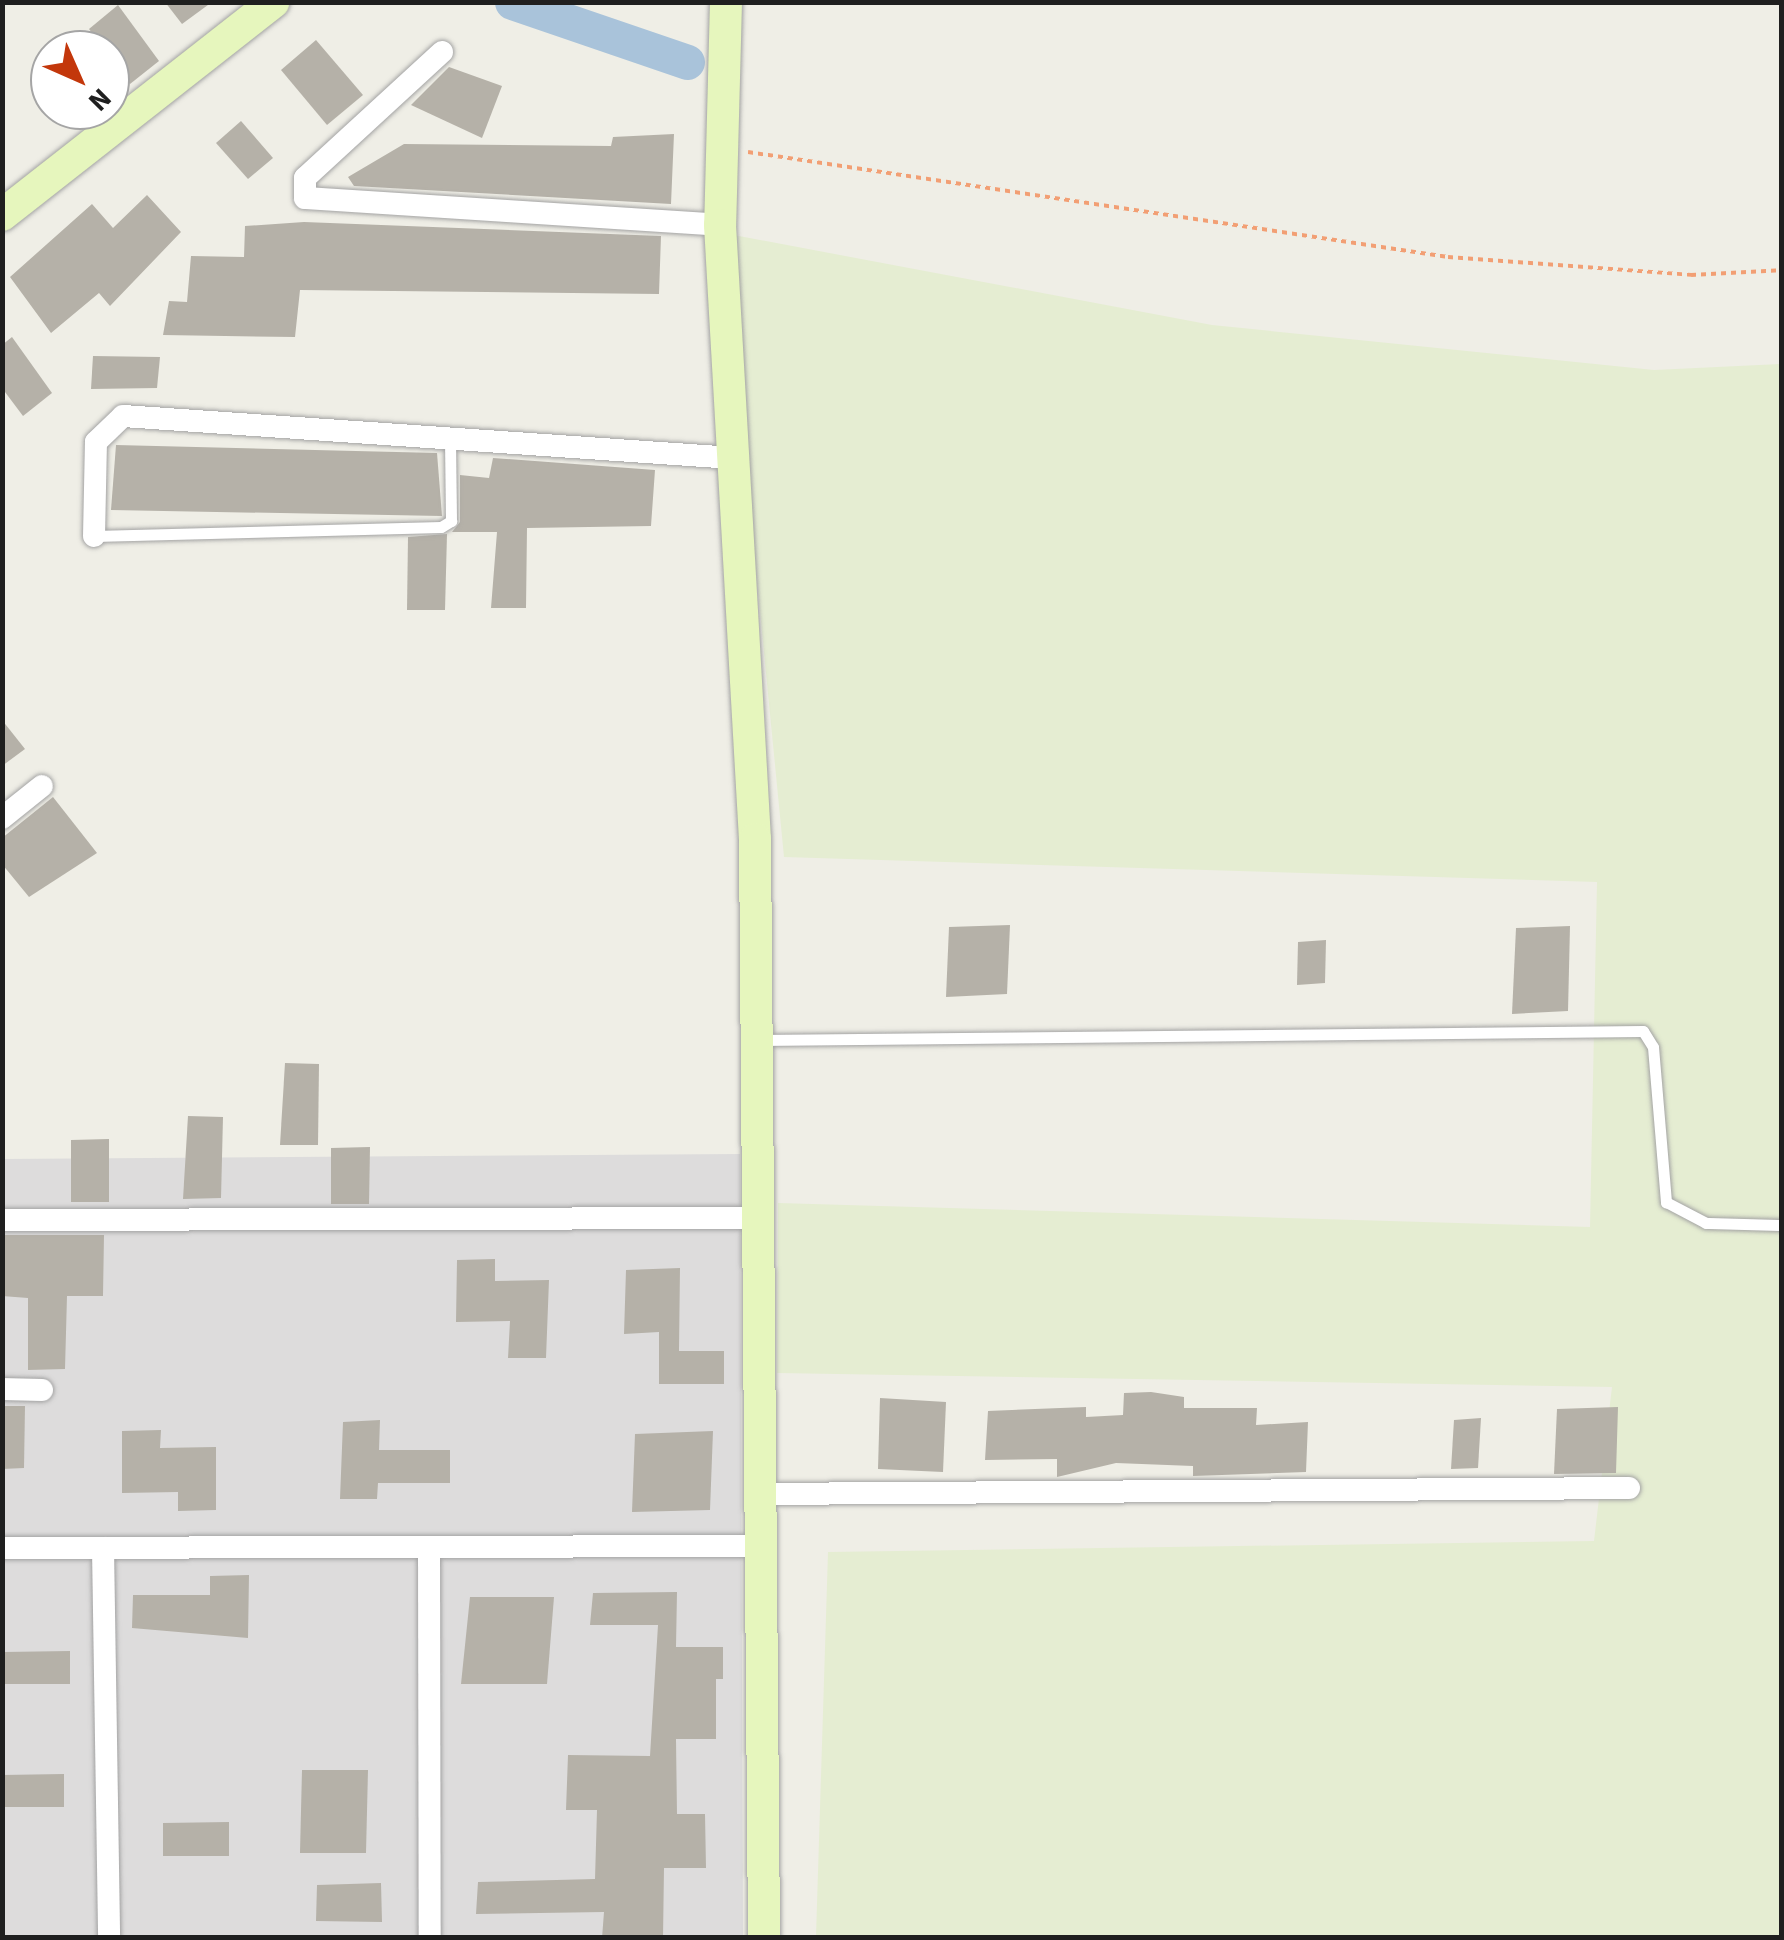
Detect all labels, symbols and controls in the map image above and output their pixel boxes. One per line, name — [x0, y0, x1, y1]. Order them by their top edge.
north arrow — [30, 30, 130, 130]
text: N — [79, 79, 121, 121]

